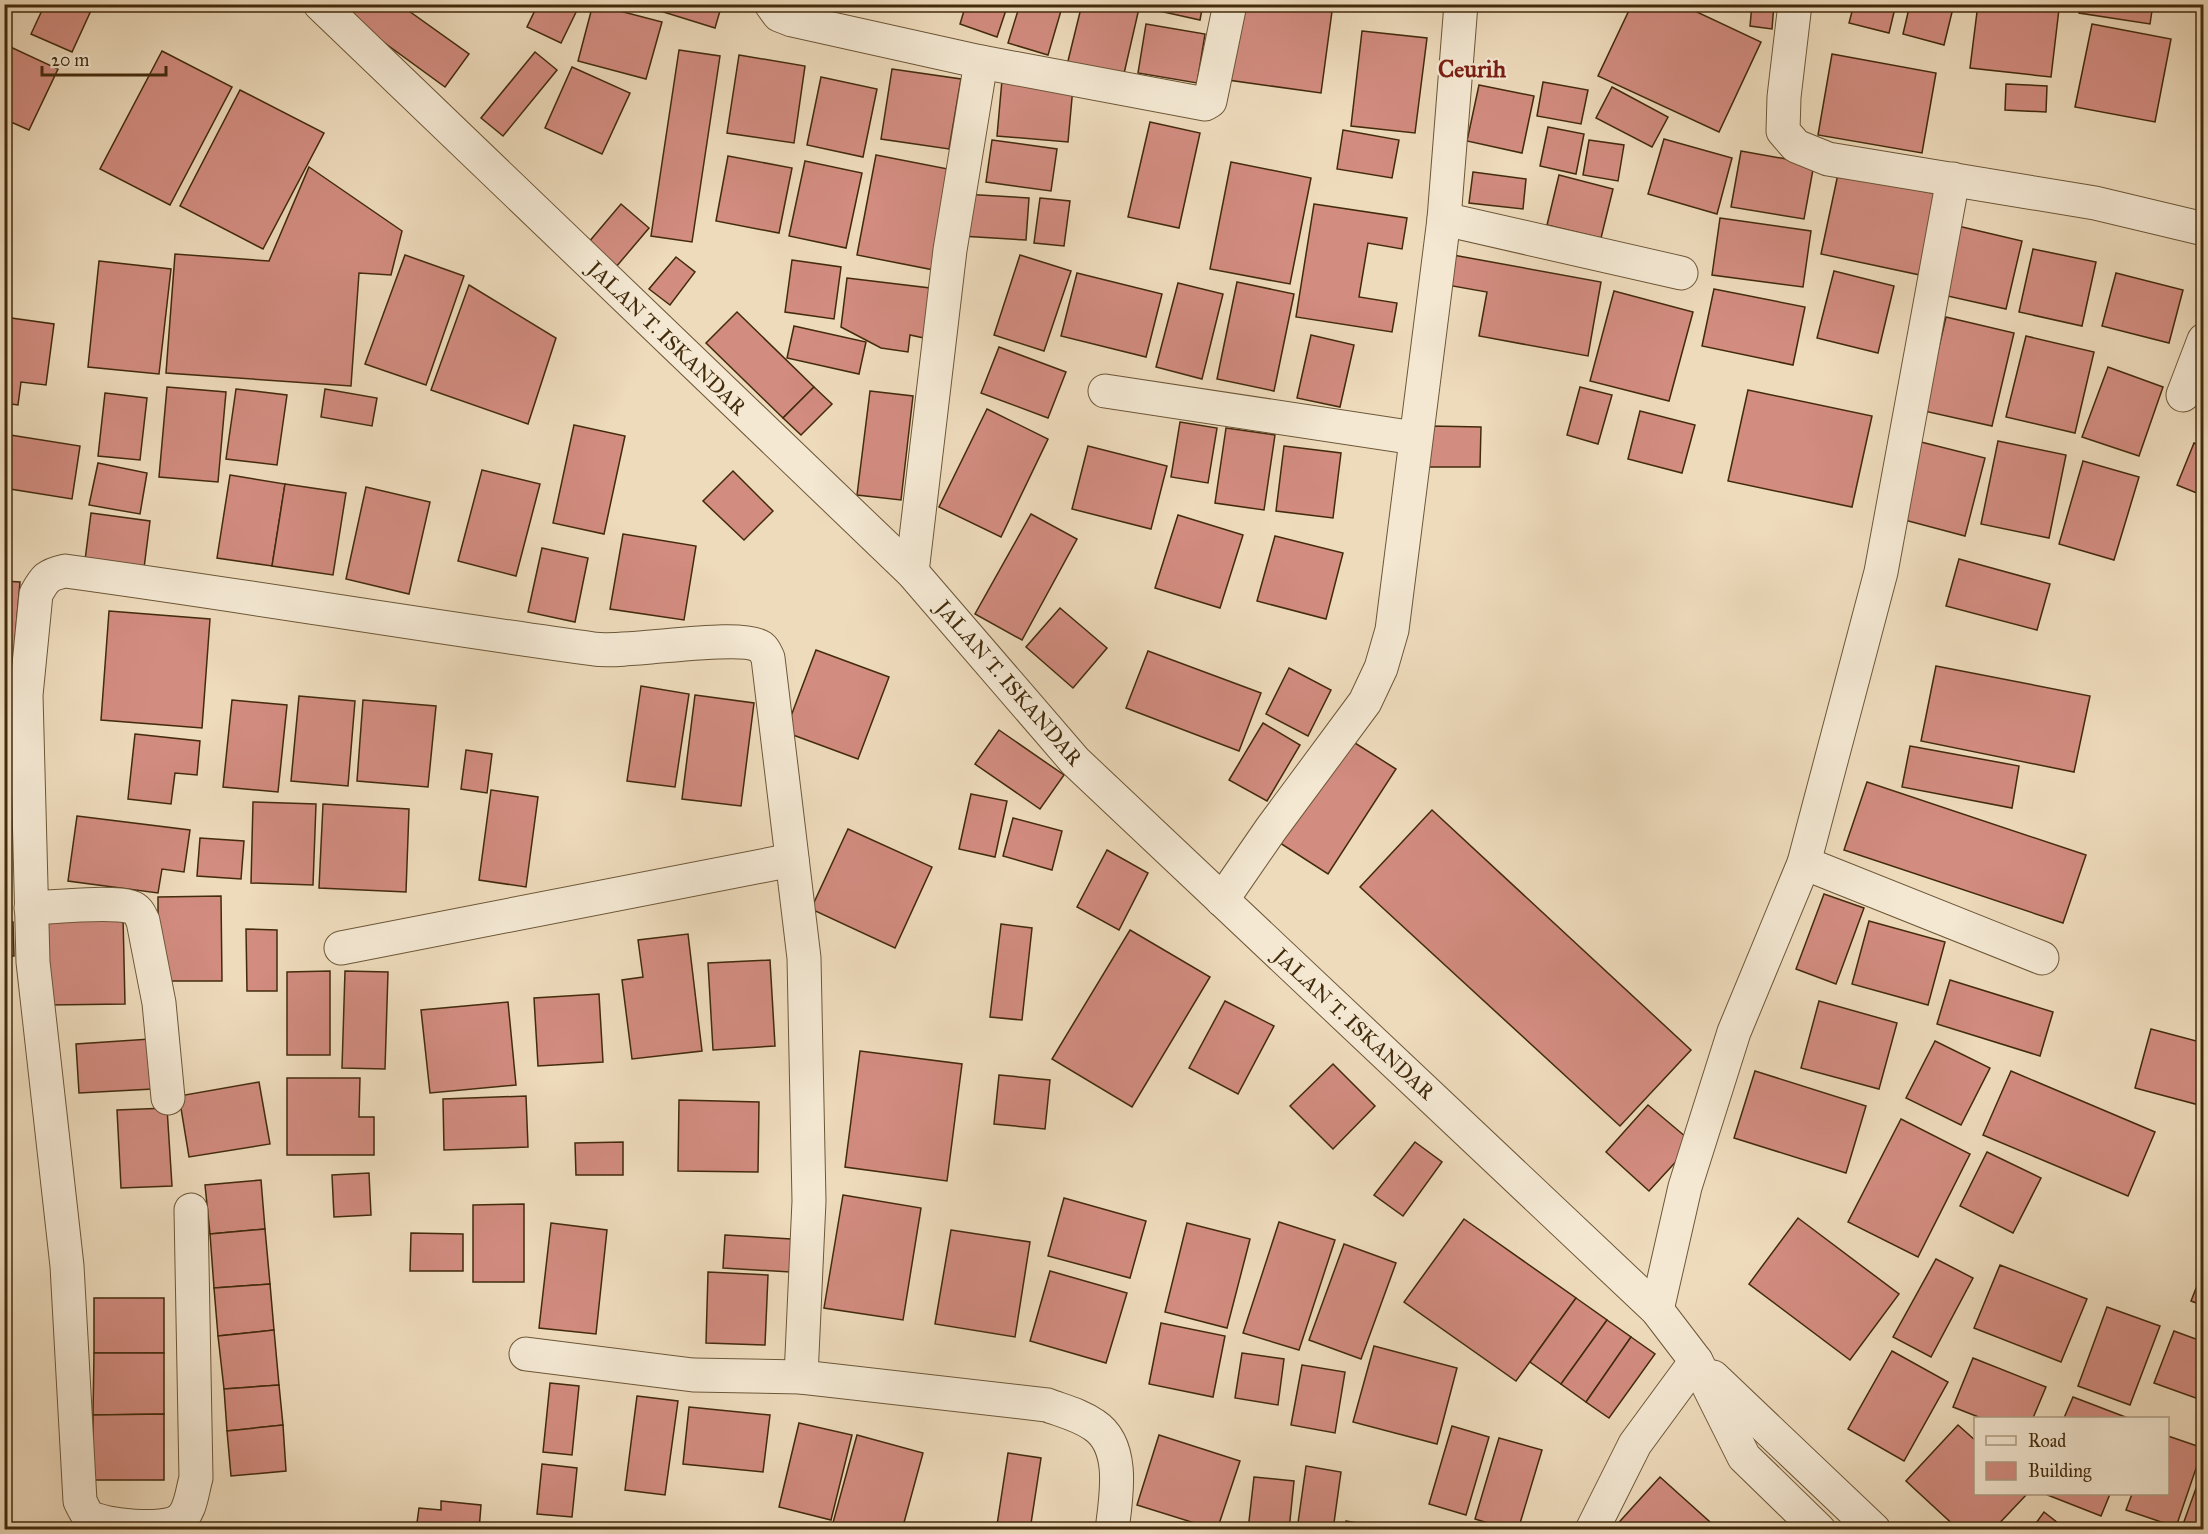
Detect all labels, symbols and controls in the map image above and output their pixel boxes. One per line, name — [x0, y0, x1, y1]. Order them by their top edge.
scale bar — [42, 39, 166, 77]
text: 20 m — [51, 49, 89, 71]
district label: Ceurih — [1438, 54, 1507, 84]
street label: JALAN T. ISKANDAR — [581, 254, 753, 421]
street label: JALAN T. ISKANDAR — [929, 593, 1089, 772]
street label: JALAN T. ISKANDAR — [1267, 941, 1441, 1106]
legend — [1974, 1417, 2169, 1495]
text: Road — [2028, 1430, 2066, 1452]
text: Building — [2028, 1460, 2092, 1483]

